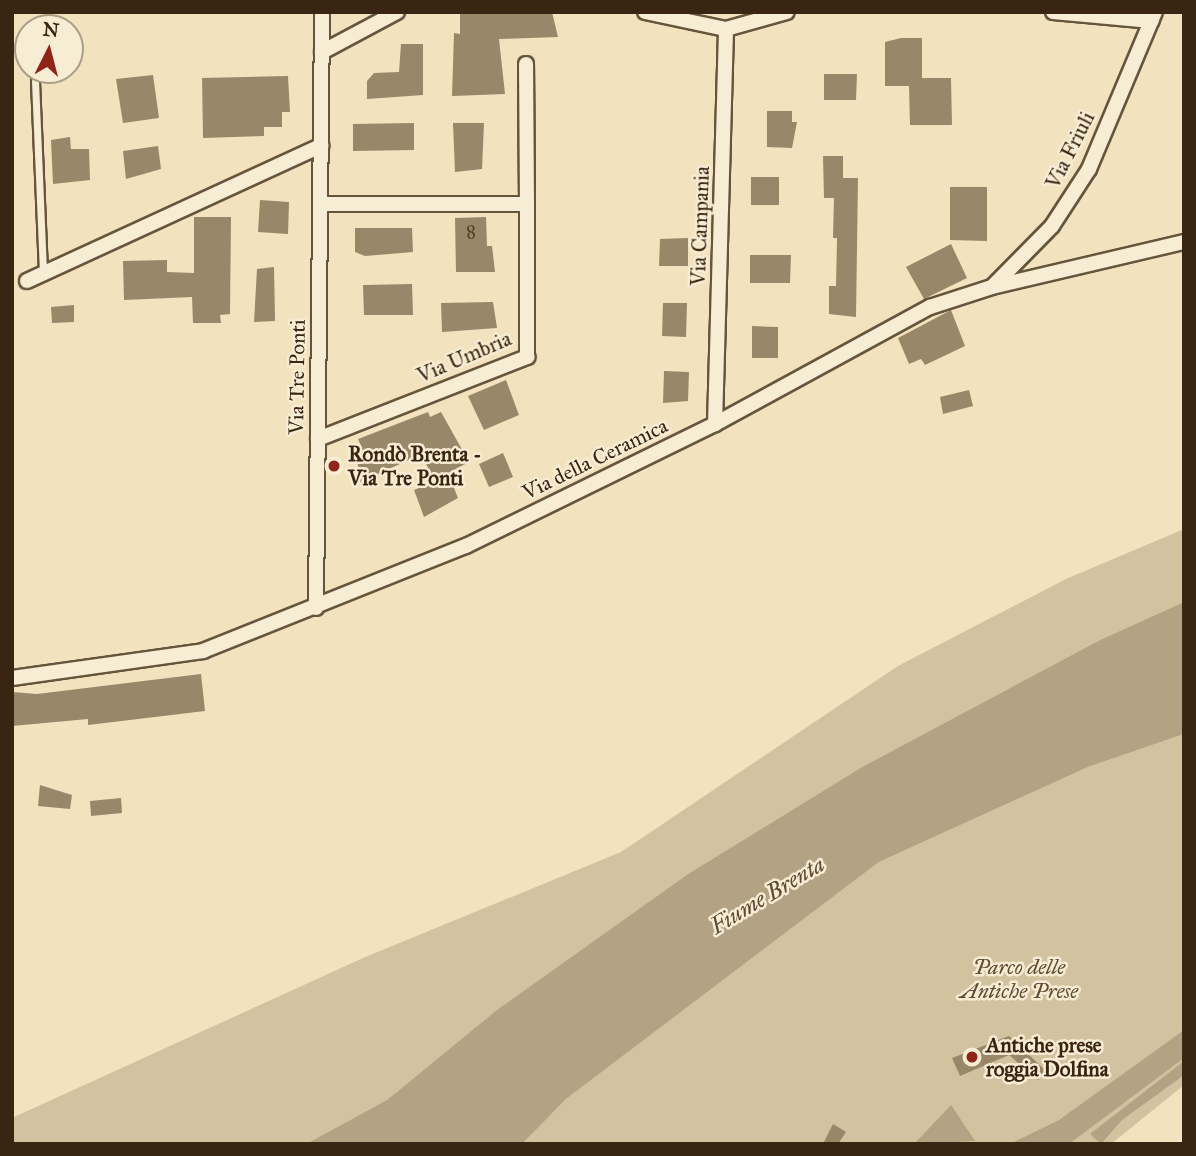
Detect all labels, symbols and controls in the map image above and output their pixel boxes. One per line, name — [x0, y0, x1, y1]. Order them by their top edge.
north arrow — [14, 14, 84, 84]
text: N — [42, 17, 60, 42]
street label: Via Friuli — [1040, 107, 1100, 193]
street label: Via Campania — [685, 166, 715, 286]
house number: 8 — [466, 221, 476, 243]
street label: Via Tre Ponti — [283, 319, 311, 435]
street label: Via Umbria — [413, 326, 515, 388]
street label: Via della Ceramica — [518, 413, 672, 505]
place label: Rondò Brenta - Via Tre Ponti — [348, 441, 482, 491]
marker: Rondò Brenta - Via Tre Ponti — [326, 458, 342, 474]
water label: Fiume Brenta — [705, 850, 829, 940]
park label: Parco delle Antiche Prese — [960, 954, 1078, 1004]
place label: Antiche prese roggia Dolfina — [986, 1032, 1109, 1082]
marker: Antiche prese roggia Dolfina — [964, 1049, 980, 1065]

